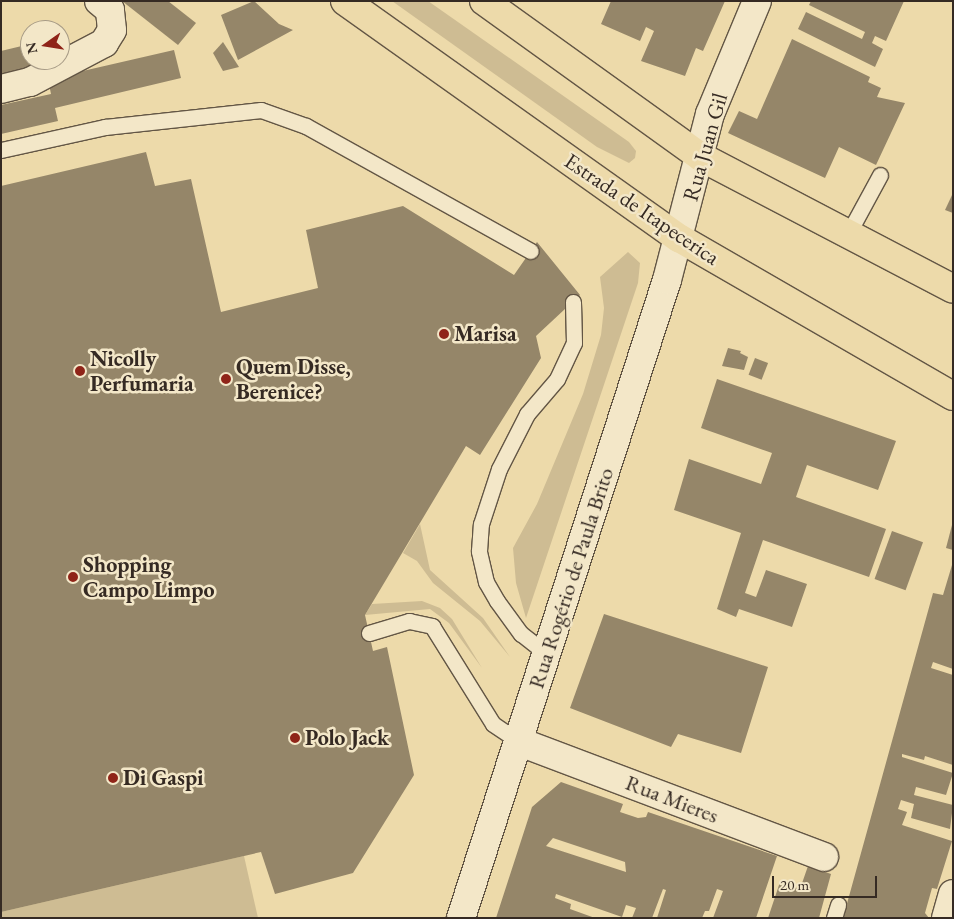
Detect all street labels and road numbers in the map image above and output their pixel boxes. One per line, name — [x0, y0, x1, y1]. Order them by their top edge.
street label: Rua Juan Gil — [677, 90, 733, 204]
street label: Estrada de Itapecerica — [560, 147, 724, 271]
street label: Rua Rogério de Paula Brito — [523, 464, 619, 692]
street label: Rua Mieres — [622, 769, 722, 829]

